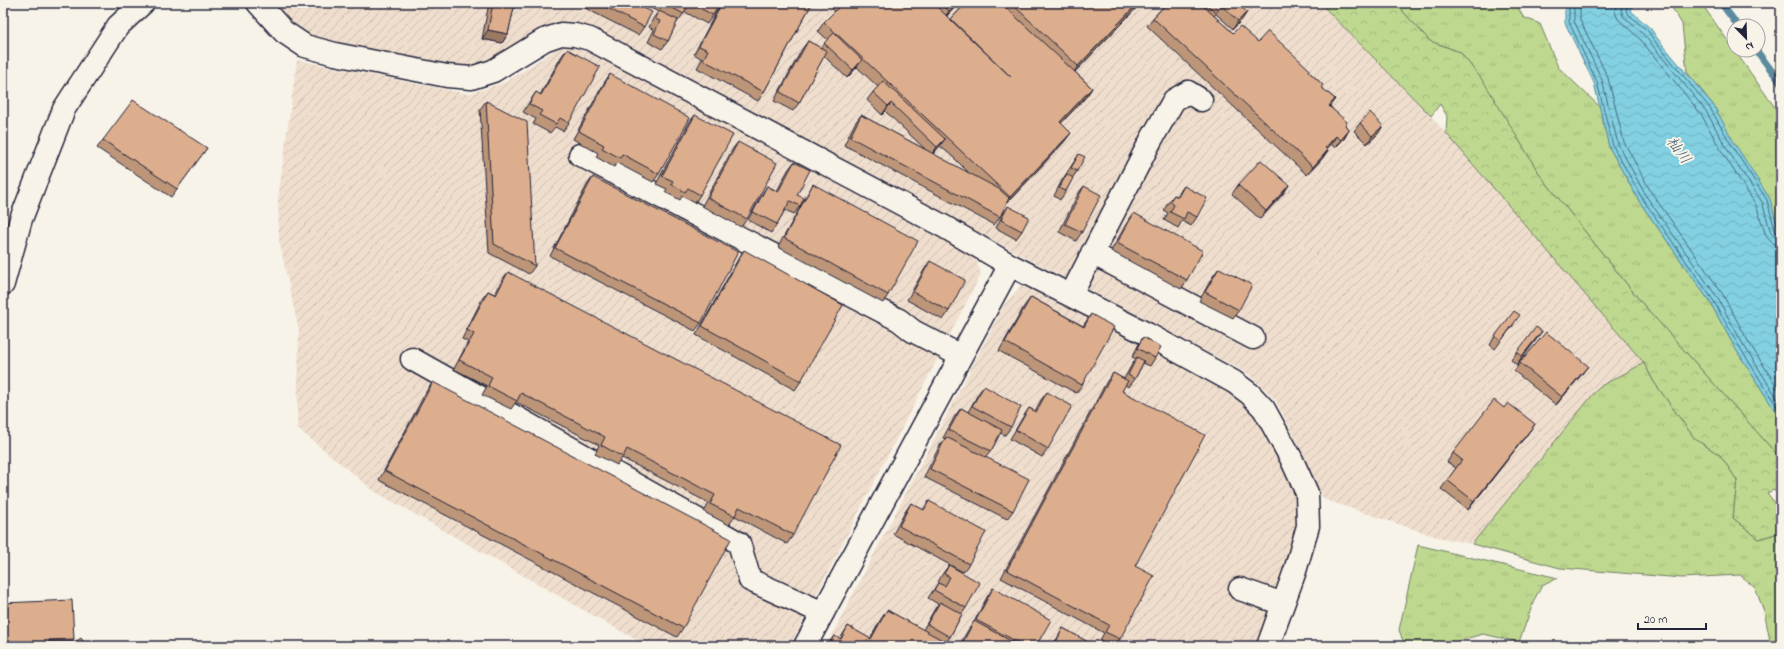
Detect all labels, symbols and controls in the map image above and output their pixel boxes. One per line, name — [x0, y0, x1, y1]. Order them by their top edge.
north arrow — [1726, 18, 1766, 58]
text: N — [1743, 37, 1756, 55]
water label: 杣川 — [1660, 132, 1696, 169]
scale bar — [1638, 605, 1706, 631]
text: 20 m — [1644, 611, 1667, 629]

